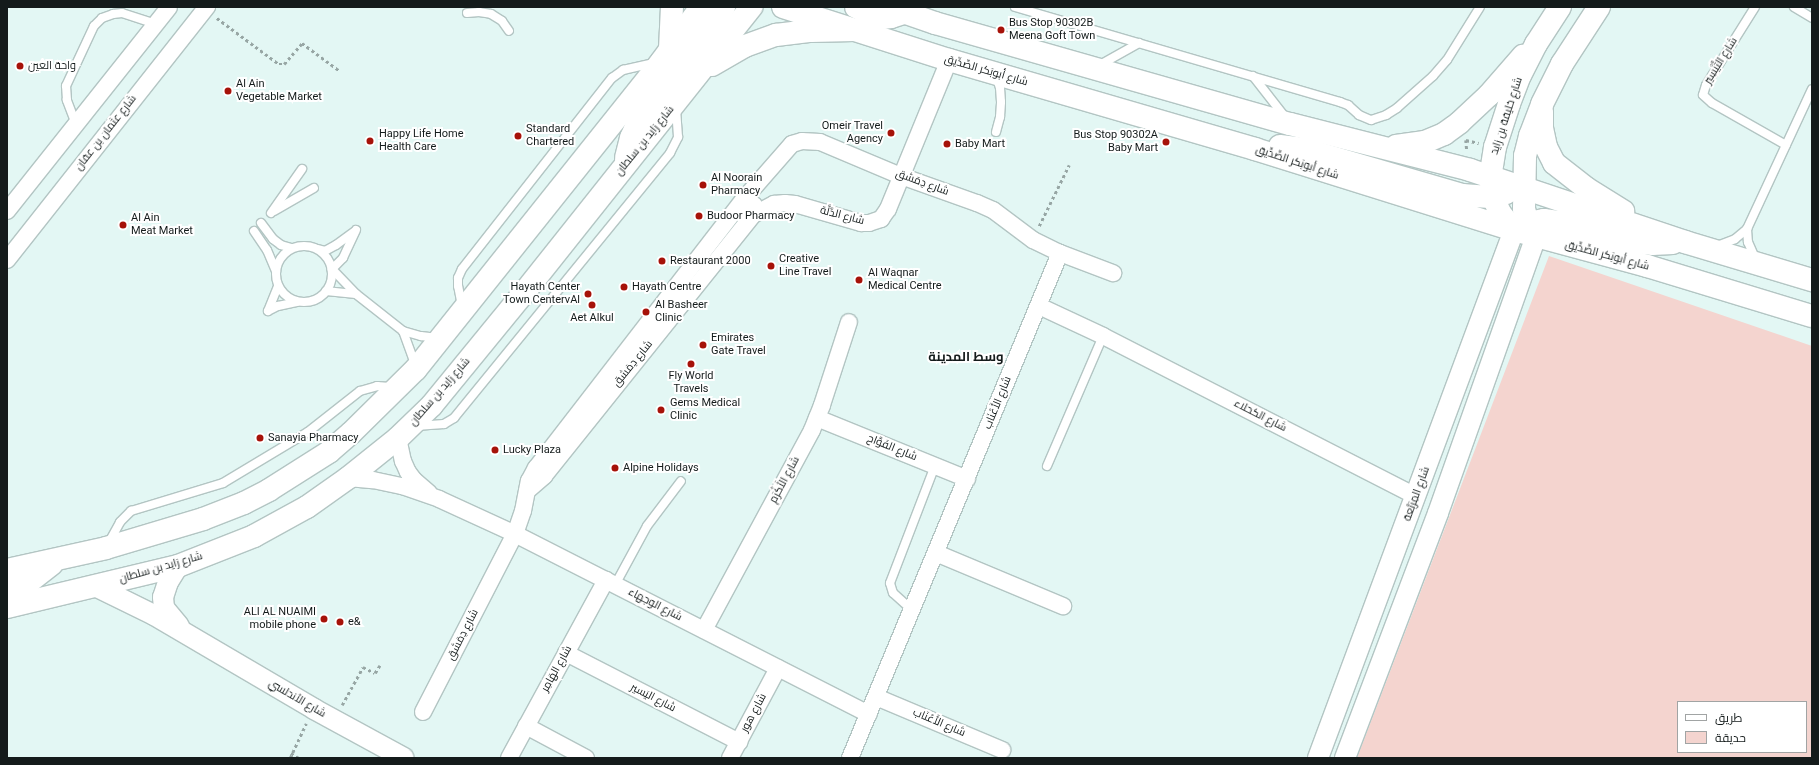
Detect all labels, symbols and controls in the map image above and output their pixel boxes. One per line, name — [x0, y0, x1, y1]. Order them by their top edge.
place label: Bus Stop 90302B Meena Goft Town — [1009, 17, 1096, 43]
marker: Bus Stop 90302B Meena Goft Town — [996, 25, 1006, 35]
street label: شارع التَّيْسِير — [1701, 35, 1741, 87]
street label: شارع أبوبَكر الصِّدِّيق — [943, 53, 1029, 89]
place label: واحة العين — [28, 59, 76, 73]
marker: واحة العين — [15, 61, 25, 71]
street label: شارع خليفة بن زايد — [1488, 75, 1526, 157]
place label: Al Ain Vegetable Market — [236, 78, 322, 104]
marker: Al Ain Vegetable Market — [223, 86, 233, 96]
street label: شارع عثمان بن عفان — [72, 93, 140, 173]
street label: شارع زايد بن سلطان — [613, 103, 677, 179]
place label: Omeir Travel Agency — [821, 120, 883, 146]
place label: Standard Chartered — [526, 123, 574, 149]
place label: Happy Life Home Health Care — [379, 128, 464, 154]
marker: Omeir Travel Agency — [886, 128, 896, 138]
place label: Bus Stop 90302A Baby Mart — [1073, 129, 1158, 155]
marker: Standard Chartered — [513, 131, 523, 141]
marker: Happy Life Home Health Care — [364, 135, 376, 147]
place label: Baby Mart — [955, 137, 1005, 151]
marker: Bus Stop 90302A Baby Mart — [1161, 137, 1171, 147]
marker: Baby Mart — [942, 139, 952, 149]
street label: شارع أبوبَكر الصِّدِّيق — [1254, 143, 1340, 183]
street label: شارع دِمَشق — [894, 167, 950, 199]
place label: Al Noorain Pharmacy — [711, 172, 762, 198]
marker: Al Noorain Pharmacy — [698, 180, 708, 190]
street label: شارع الدَّلَّة — [818, 204, 866, 228]
place label: Budoor Pharmacy — [707, 209, 794, 223]
marker: Budoor Pharmacy — [694, 211, 704, 221]
place label: Al Ain Meat Market — [131, 212, 193, 238]
marker: Al Ain Meat Market — [118, 220, 128, 230]
street label: شارع أبوبَكر الصِّدِّيق — [1564, 238, 1650, 274]
place label: Creative Line Travel — [779, 253, 832, 279]
place label: Restaurant 2000 — [670, 254, 751, 268]
marker: Restaurant 2000 — [657, 256, 667, 266]
marker: Creative Line Travel — [766, 261, 776, 271]
place label: Al Waqnar Medical Centre — [868, 267, 942, 293]
marker: Al Waqnar Medical Centre — [853, 274, 865, 286]
place label: Hayath Centre — [632, 280, 701, 294]
place label: Hayath Center Town CentervAl — [503, 281, 580, 307]
marker: Hayath Centre — [619, 282, 629, 292]
marker: Hayath Center Town CentervAl — [583, 289, 593, 299]
place label: Al Basheer Clinic — [655, 299, 708, 325]
marker: Aet Alkul — [587, 300, 597, 310]
marker: Al Basheer Clinic — [640, 306, 652, 318]
place label: Aet Alkul — [570, 311, 614, 325]
place label: Emirates Gate Travel — [711, 332, 766, 358]
street label: شارع دِمَشق — [610, 338, 656, 390]
marker: Emirates Gate Travel — [698, 340, 708, 350]
district label: وسط المدينة — [928, 349, 1004, 365]
street label: شارع زايد بن سلطان — [407, 355, 473, 429]
marker: Fly World Travels — [686, 359, 696, 369]
place label: Fly World Travels — [668, 370, 714, 396]
street label: شارع الأَعْنَاب — [981, 375, 1015, 431]
place label: Gems Medical Clinic — [670, 397, 740, 423]
street label: شارع الكحلاء — [1231, 397, 1289, 435]
marker: Gems Medical Clinic — [655, 404, 667, 416]
place label: Sanayia Pharmacy — [268, 431, 358, 445]
street label: شارع الفَوَّاح — [865, 432, 919, 464]
marker: Sanayia Pharmacy — [255, 433, 265, 443]
place label: Lucky Plaza — [503, 443, 561, 457]
marker: Lucky Plaza — [490, 445, 500, 455]
street label: شارع الأَكْرَم — [767, 454, 803, 506]
place label: Alpine Holidays — [623, 461, 699, 475]
marker: Alpine Holidays — [610, 463, 620, 473]
street label: شارع المِرَبَّعة — [1401, 465, 1433, 523]
street label: شارع زايد بن سلطان — [118, 550, 204, 586]
street label: شارع الوجهاء — [626, 586, 684, 624]
place label: ALI AL NUAIMI mobile phone — [244, 606, 316, 632]
street label: شارع دِمَشق — [444, 607, 482, 663]
marker: ALI AL NUAIMI mobile phone — [319, 614, 329, 624]
place label: e& — [348, 615, 361, 629]
marker: e& — [335, 617, 345, 627]
street label: شارع الهَامِر — [539, 644, 575, 694]
street label: شارع الأندلسي — [266, 677, 328, 721]
street label: شارع اليَسير — [628, 681, 678, 715]
street label: شارع هور — [738, 691, 770, 735]
legend — [1677, 701, 1807, 753]
street label: شارع الأَعْنَاب — [911, 706, 967, 740]
text: طريق — [1715, 711, 1742, 725]
text: حديقة — [1715, 731, 1746, 745]

